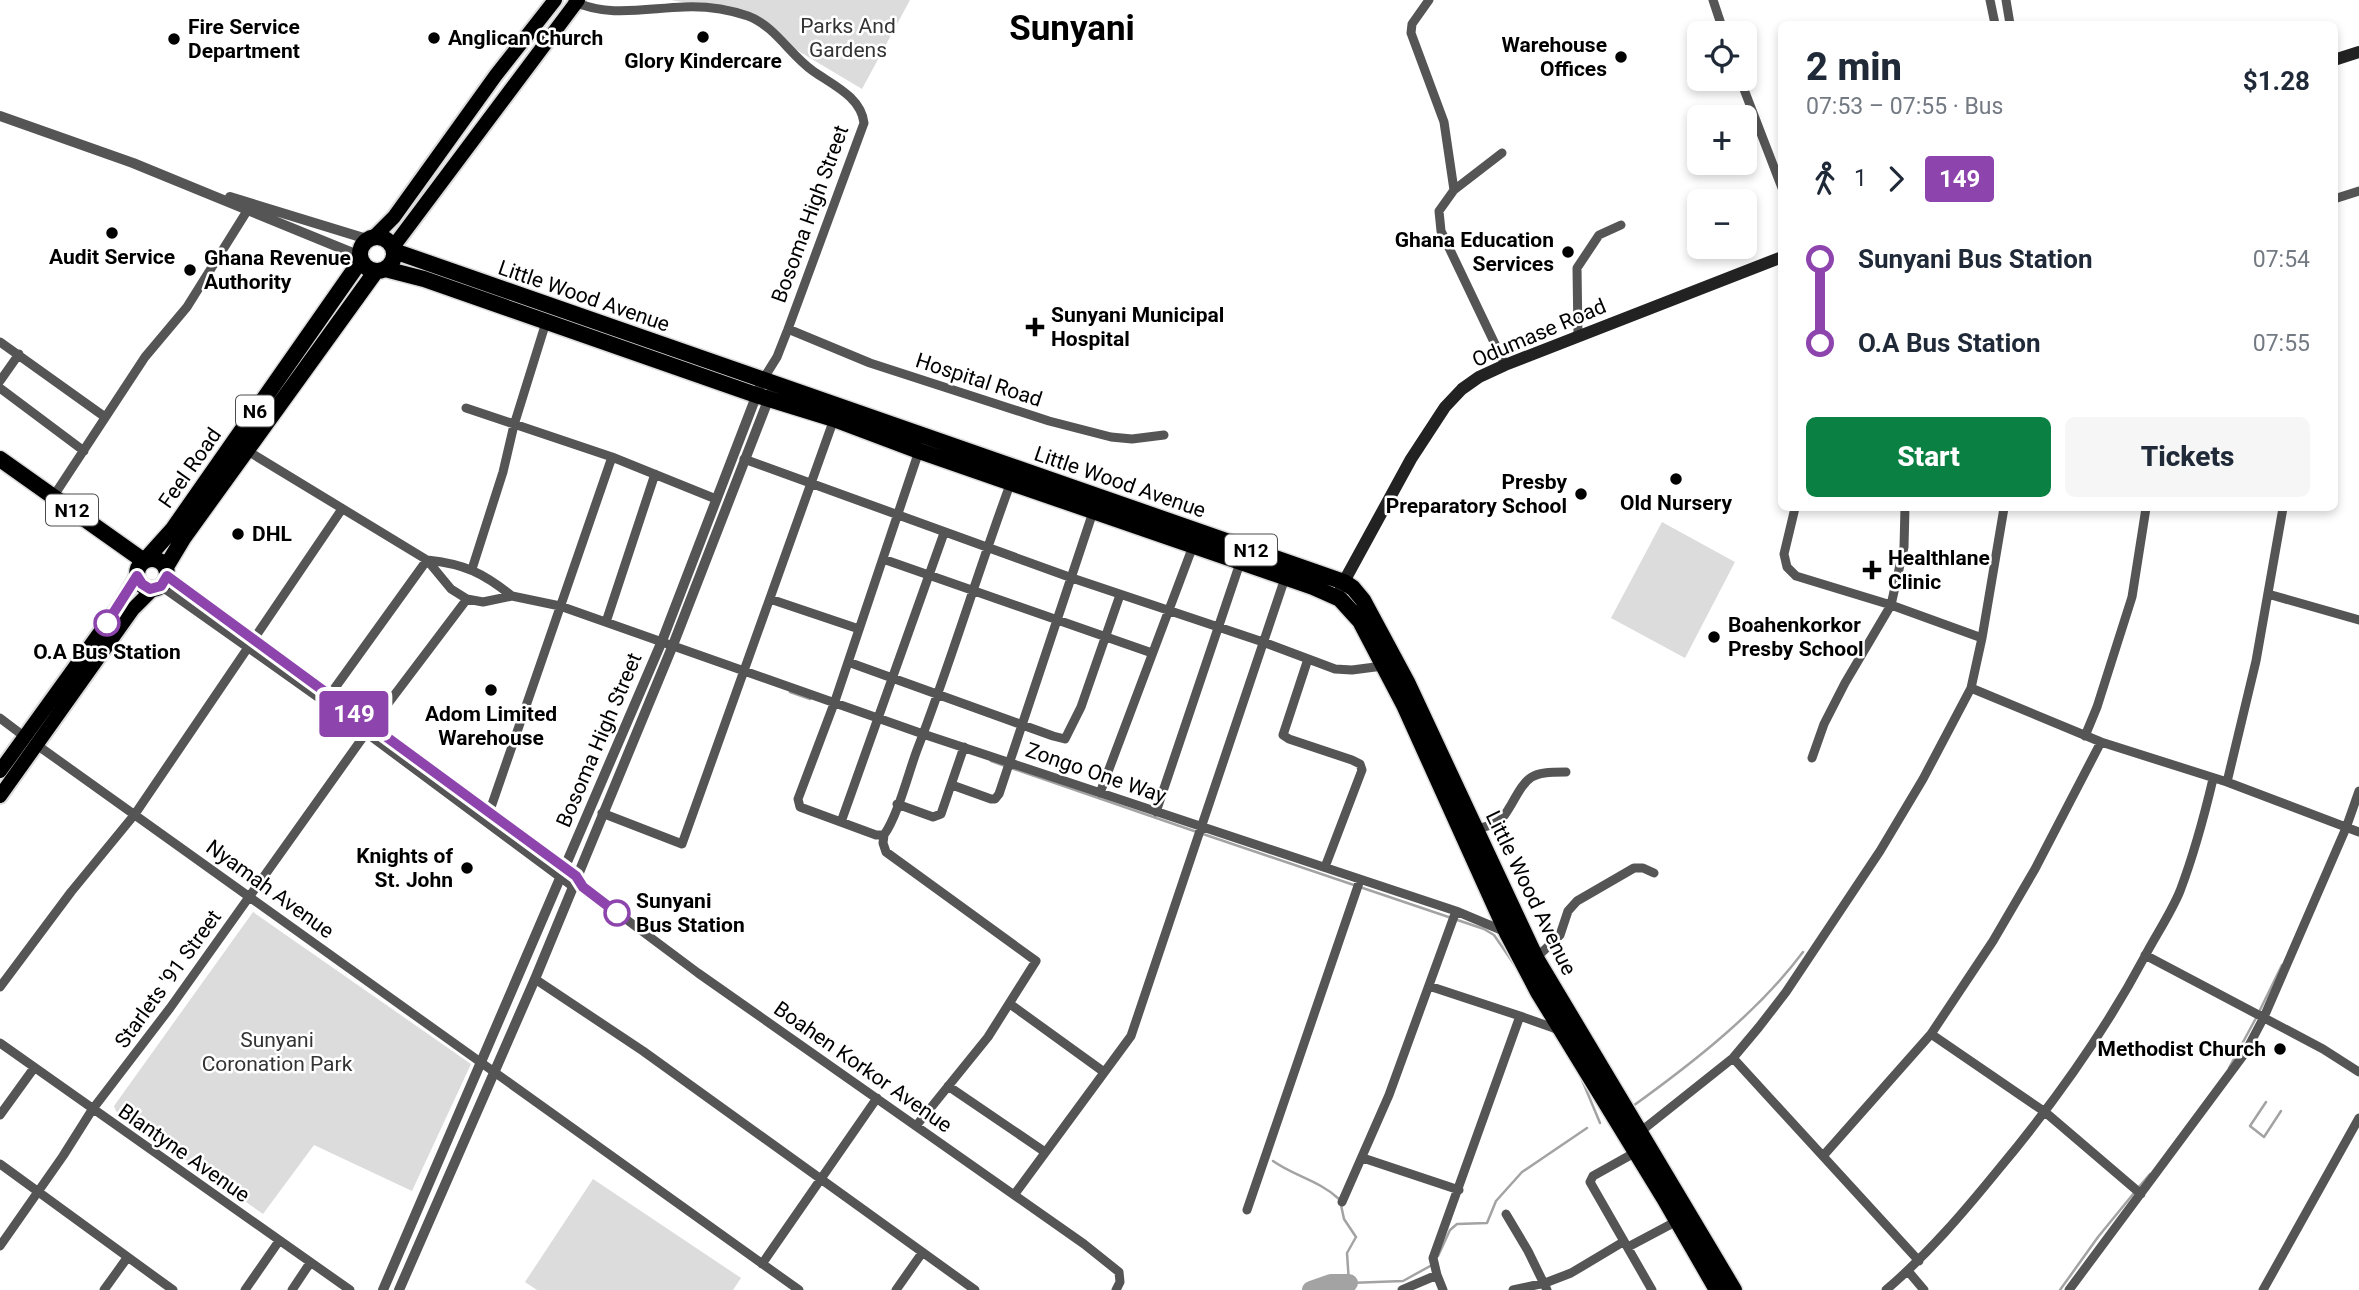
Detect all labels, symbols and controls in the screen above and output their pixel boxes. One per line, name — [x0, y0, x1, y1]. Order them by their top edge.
district label: Sunyani — [1009, 8, 1135, 49]
park label: Parks And Gardens — [800, 14, 896, 62]
place label: Fire Service Department — [188, 15, 300, 63]
map controls — [1687, 21, 1757, 259]
button: locate — [1687, 21, 1757, 91]
place label: Anglican Church — [448, 26, 603, 50]
marker: Glory Kindercare — [695, 29, 711, 45]
marker: Anglican Church — [426, 30, 442, 46]
marker: Fire Service Department — [166, 31, 182, 47]
place label: Warehouse Offices — [1501, 33, 1607, 81]
text: 2 min — [1806, 45, 1902, 89]
place label: Glory Kindercare — [624, 49, 782, 73]
marker: Warehouse Offices — [1613, 49, 1629, 65]
text: $1.28 — [2243, 66, 2310, 96]
text: 07:53 – 07:55 · Bus — [1806, 93, 2003, 120]
button: + — [1687, 105, 1757, 175]
street label: Bosoma High Street — [767, 122, 853, 306]
icon: walk — [1806, 160, 1844, 198]
icon: forward — [1877, 160, 1915, 198]
text: 1 — [1854, 165, 1867, 192]
text: 149 — [1939, 165, 1980, 193]
button: − — [1687, 189, 1757, 259]
marker: Audit Service — [104, 225, 120, 241]
place label: Ghana Education Services — [1395, 228, 1554, 276]
marker: Ghana Education Services — [1560, 244, 1576, 260]
text: Sunyani Bus Station — [1858, 244, 2093, 274]
place label: Audit Service — [49, 245, 175, 269]
place label: Ghana Revenue Authority — [204, 246, 351, 294]
text: 07:54 — [2253, 246, 2310, 273]
street label: Little Wood Avenue — [495, 255, 673, 337]
marker: Ghana Revenue Authority — [182, 262, 198, 278]
street label: Odumase Road — [1468, 294, 1610, 372]
place label: Sunyani Municipal Hospital — [1051, 303, 1224, 351]
marker: Sunyani Municipal Hospital — [1025, 317, 1045, 337]
text: O.A Bus Station — [1858, 328, 2041, 358]
text: 07:55 — [2253, 330, 2310, 357]
street label: Hospital Road — [913, 348, 1045, 412]
road number: N6 — [236, 396, 274, 426]
button: Start — [1806, 417, 2051, 497]
button: Tickets — [2065, 417, 2310, 497]
street label: Feel Road — [154, 423, 226, 513]
street label: Little Wood Avenue — [1031, 441, 1209, 523]
place label: Presby Preparatory School — [1386, 470, 1567, 518]
marker: Old Nursery — [1668, 471, 1684, 487]
marker: Presby Preparatory School — [1573, 486, 1589, 502]
place label: Old Nursery — [1620, 491, 1732, 515]
road number: N12 — [46, 495, 98, 526]
place label: DHL — [252, 522, 292, 546]
marker: DHL — [230, 526, 246, 542]
road number: N12 — [1225, 534, 1277, 566]
place label: Healthlane Clinic — [1888, 546, 1990, 594]
marker: Healthlane Clinic — [1862, 560, 1882, 580]
marker: O.A Bus Station — [94, 610, 120, 636]
place label: Boahenkorkor Presby School — [1728, 613, 1864, 661]
marker: Boahenkorkor Presby School — [1706, 629, 1722, 645]
place label: O.A Bus Station — [33, 640, 181, 664]
street label: Bosoma High Street — [551, 649, 647, 831]
marker: Adom Limited Warehouse — [483, 682, 499, 698]
line badge: 149 — [314, 691, 394, 737]
text: 149 — [333, 700, 375, 728]
place label: Adom Limited Warehouse — [425, 702, 557, 750]
street label: Zongo One Way — [1023, 738, 1169, 808]
street label: Little Wood Avenue — [1481, 807, 1581, 979]
street label: Nyamah Avenue — [202, 835, 338, 943]
place label: Knights of St. John — [356, 844, 453, 892]
marker: Knights of St. John — [459, 860, 475, 876]
place label: Sunyani Bus Station — [636, 889, 745, 937]
marker: Sunyani Bus Station — [604, 900, 630, 926]
street label: Starlets '91 Street — [110, 905, 226, 1053]
street label: Boahen Korkor Avenue — [769, 996, 957, 1138]
park label: Sunyani Coronation Park — [202, 1028, 353, 1076]
place label: Methodist Church — [2098, 1037, 2266, 1061]
marker: Methodist Church — [2272, 1041, 2288, 1057]
street label: Blantyne Avenue — [114, 1099, 254, 1207]

